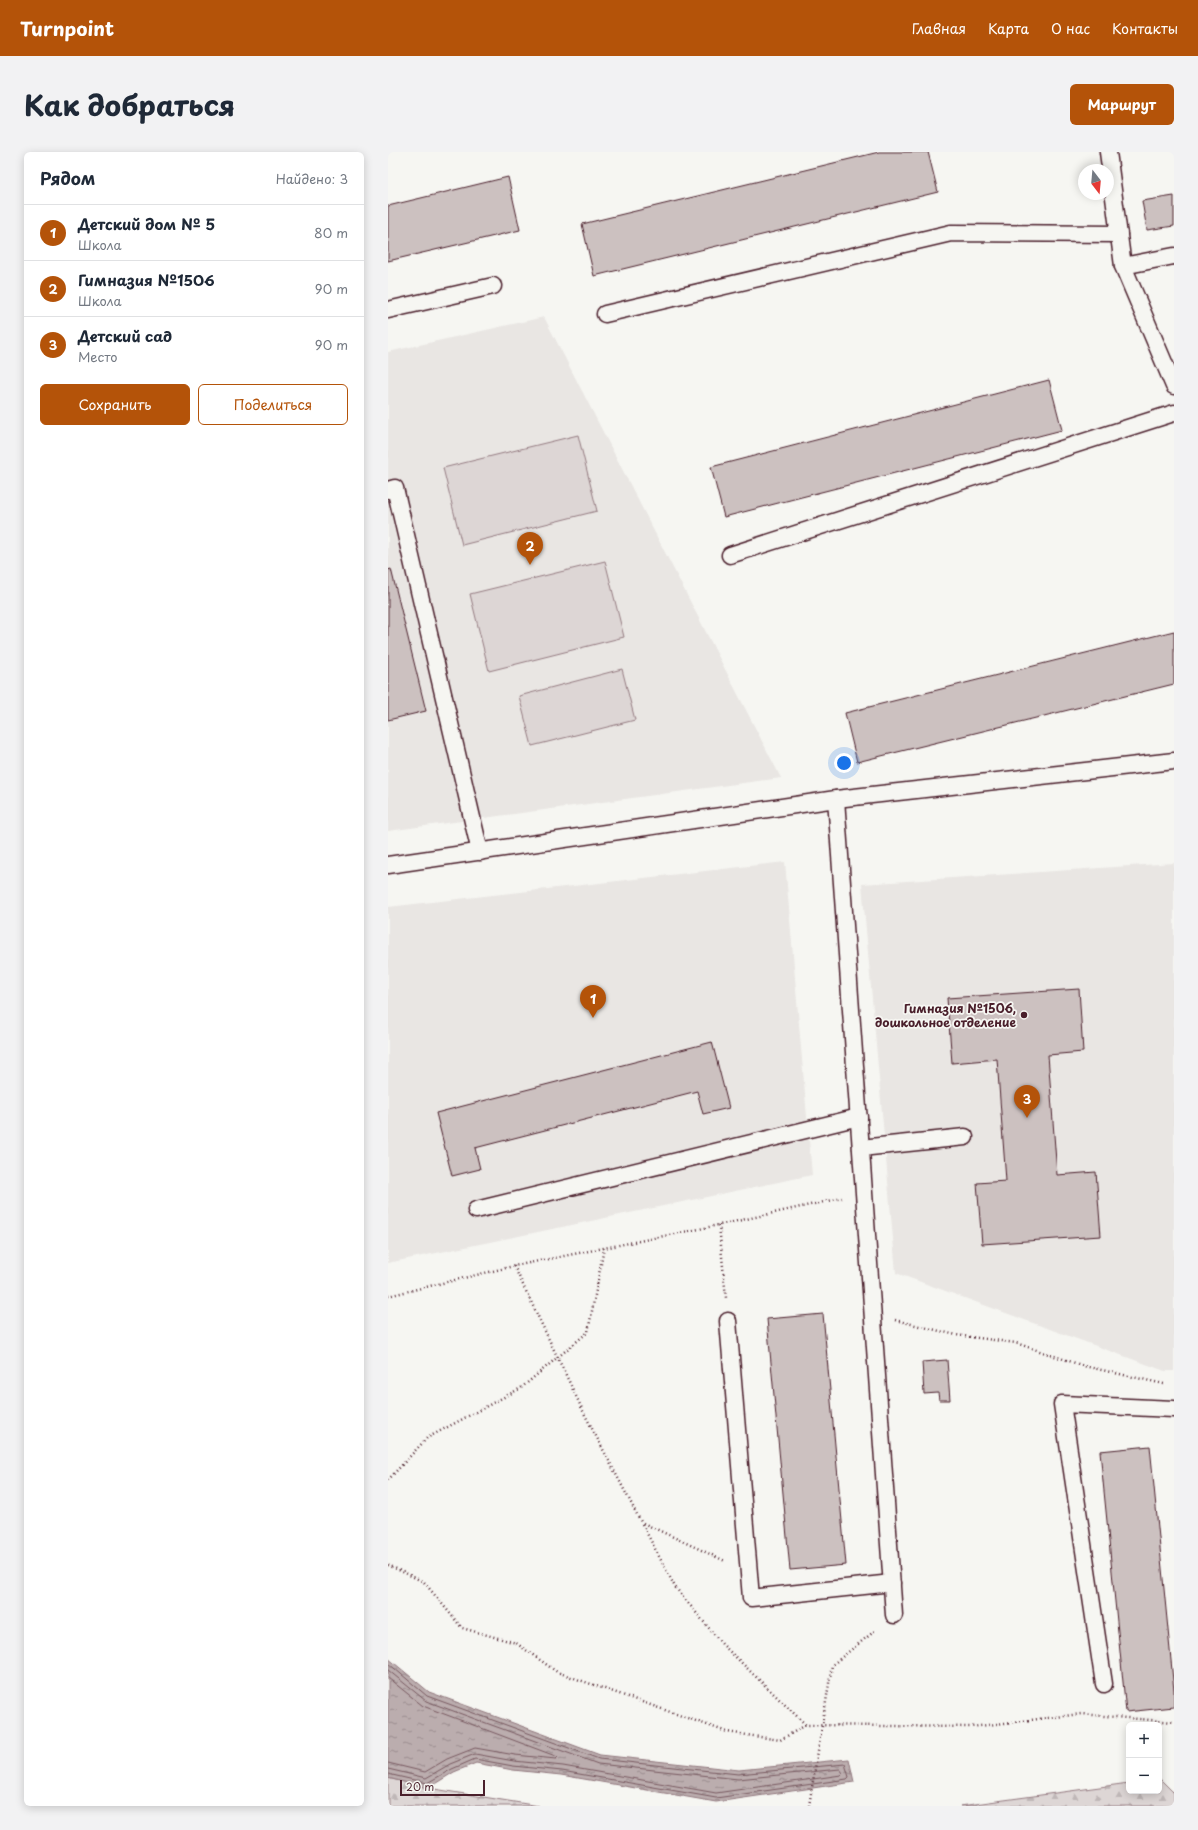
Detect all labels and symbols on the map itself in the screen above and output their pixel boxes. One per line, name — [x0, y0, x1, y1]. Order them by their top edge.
north arrow — [1078, 164, 1114, 200]
pin: 2 — [517, 532, 543, 565]
your location — [834, 753, 854, 773]
pin: 1 — [580, 985, 606, 1018]
place label: Гимназия №1506, дошкольное отделение — [875, 999, 1016, 1031]
marker: Гимназия №1506, дошкольное отделение — [1019, 1010, 1029, 1020]
pin: 3 — [1014, 1085, 1040, 1118]
scale bar — [400, 1778, 485, 1797]

